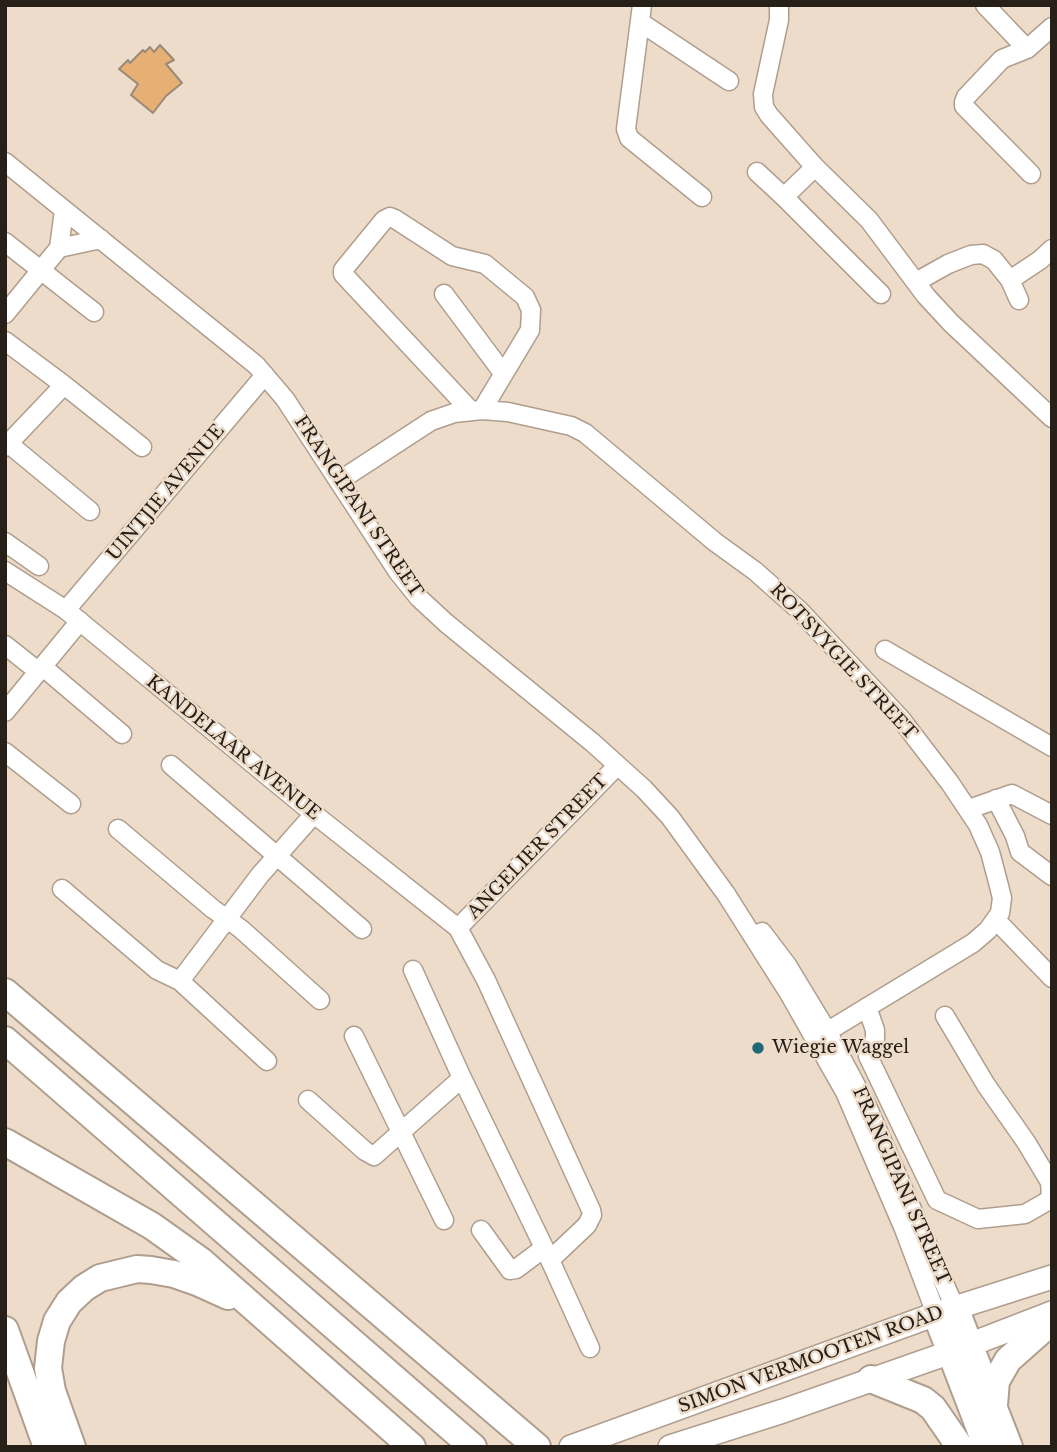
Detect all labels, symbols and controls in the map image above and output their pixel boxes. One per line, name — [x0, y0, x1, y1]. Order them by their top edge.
street label: FRANGIPANI STREET — [289, 412, 427, 602]
street label: UINTJIE AVENUE — [103, 421, 229, 565]
street label: ROTSVYGIE STREET — [765, 580, 921, 744]
street label: KANDELAAR AVENUE — [142, 671, 324, 825]
street label: ANGELIER STREET — [463, 770, 613, 924]
place label: Wiegie Waggel — [772, 1037, 909, 1059]
marker: Wiegie Waggel — [750, 1040, 766, 1056]
street label: FRANGIPANI STREET — [848, 1084, 954, 1288]
street label: SIMON VERMOOTEN ROAD — [676, 1302, 946, 1418]

